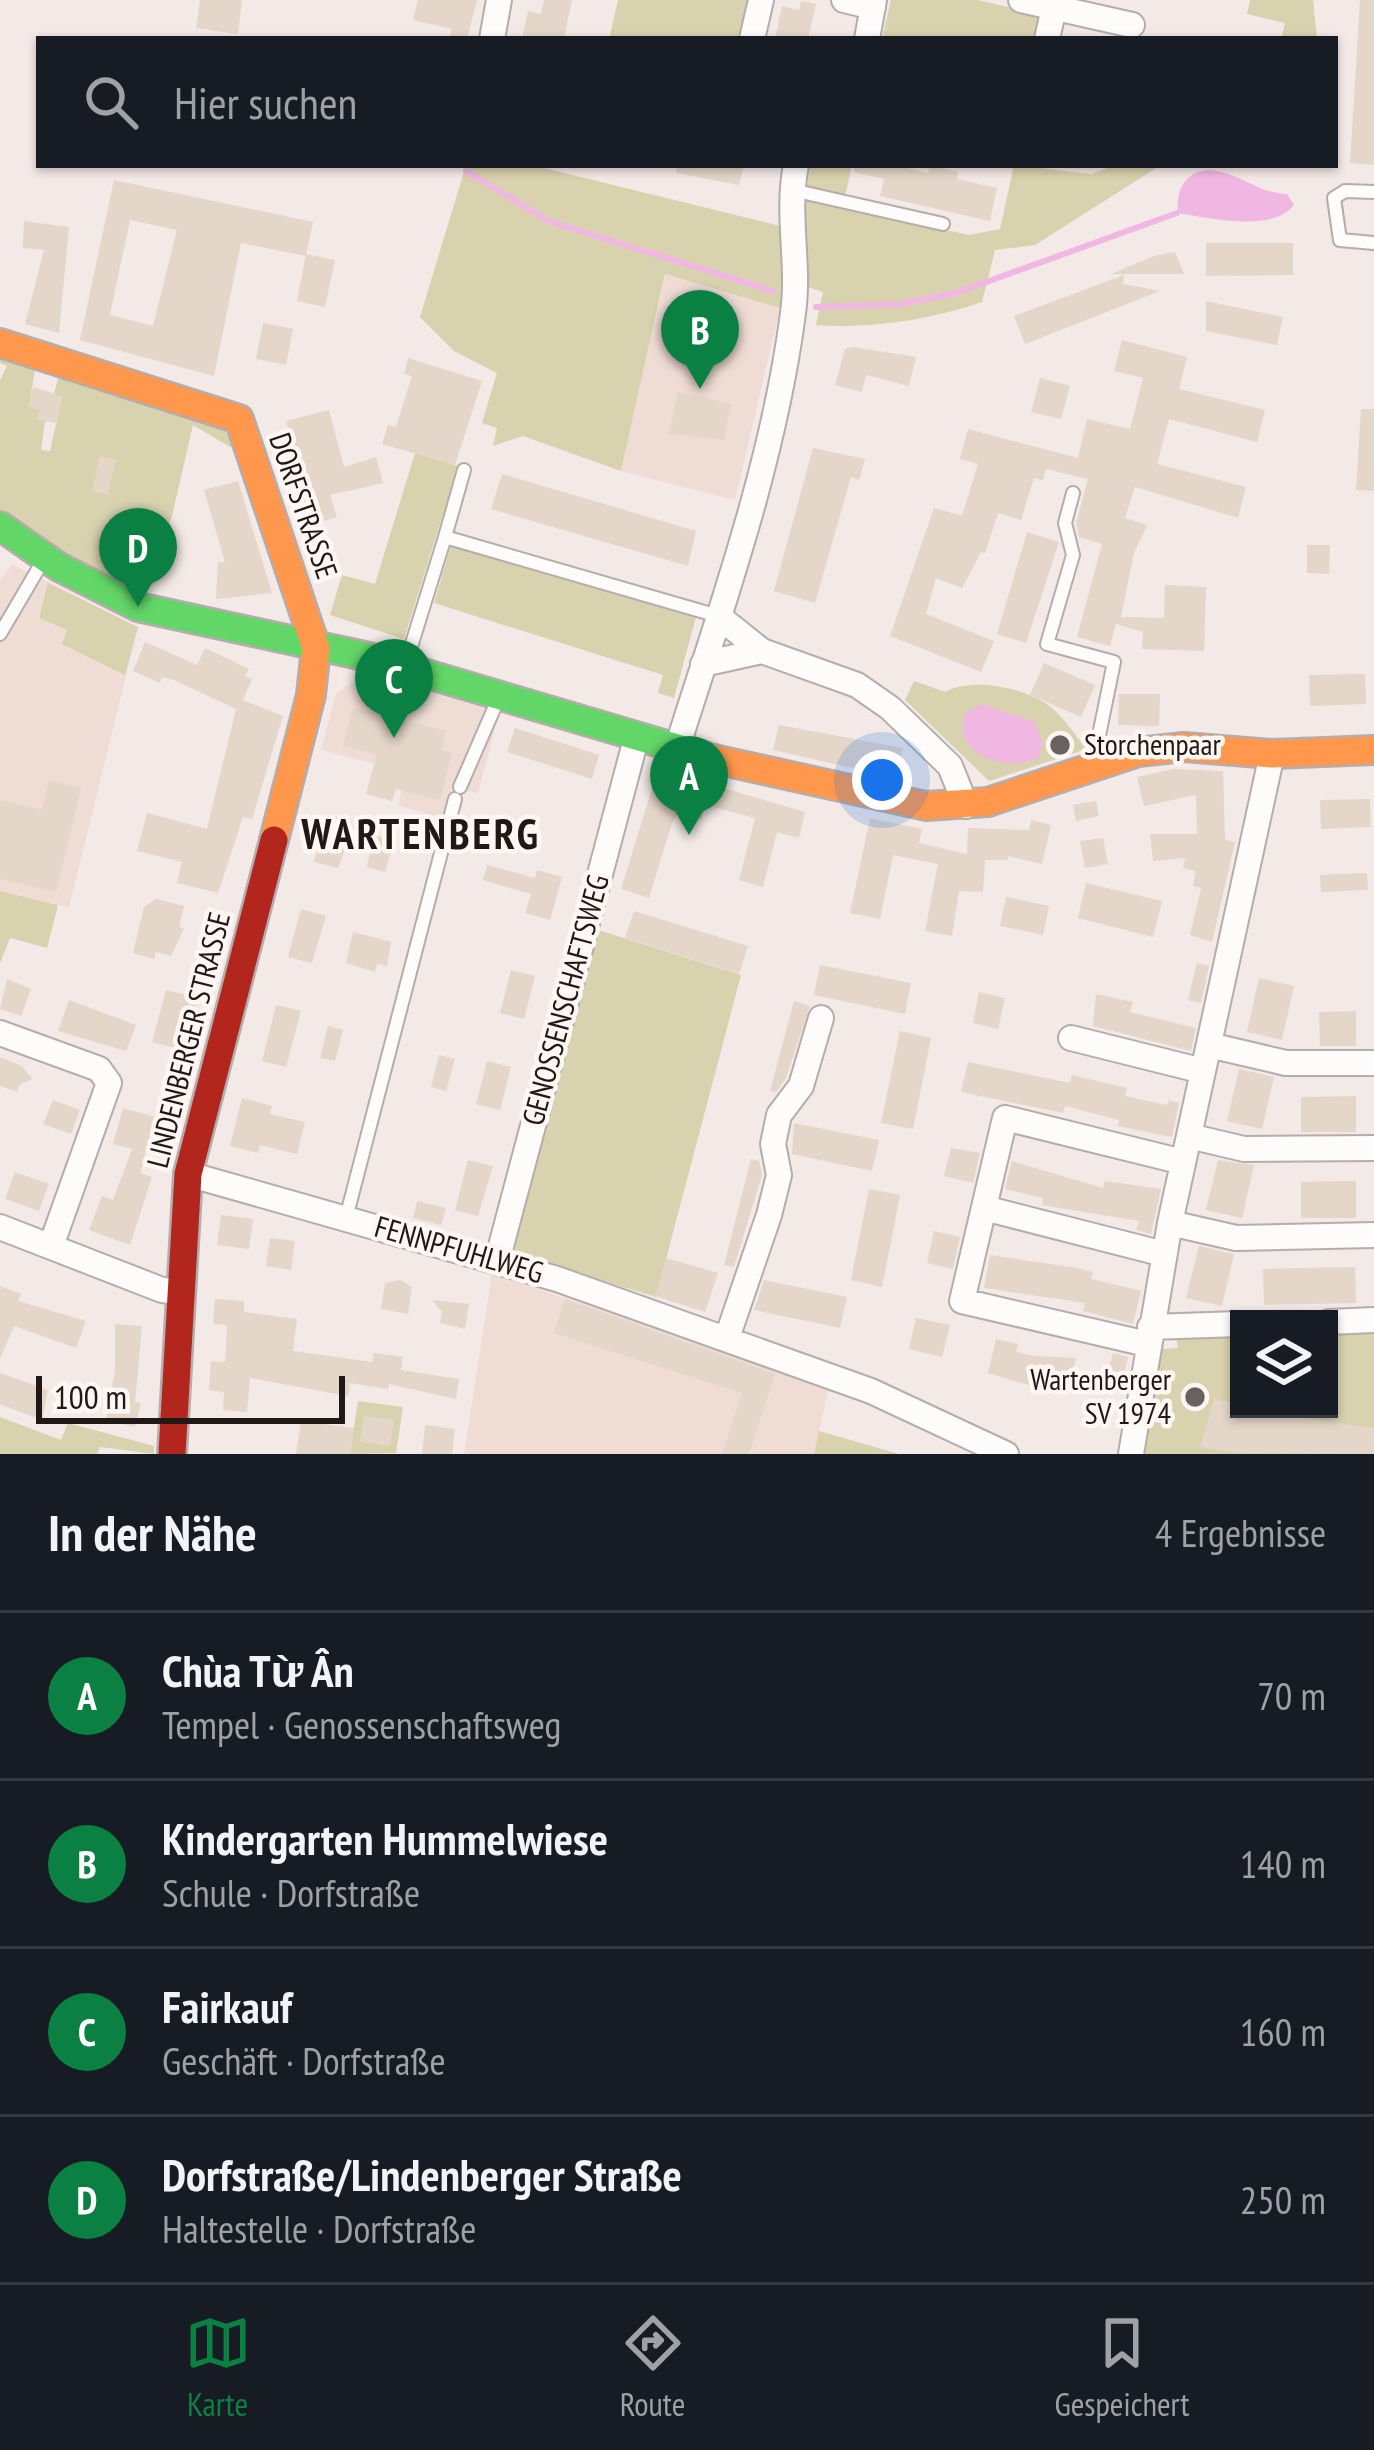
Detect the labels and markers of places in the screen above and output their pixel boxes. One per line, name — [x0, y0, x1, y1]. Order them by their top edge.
pin: B — [661, 290, 739, 389]
pin: D — [99, 508, 177, 607]
pin: C — [355, 639, 433, 738]
place label: Storchenpaar — [1084, 724, 1222, 763]
marker: Storchenpaar — [1047, 732, 1073, 758]
pin: A — [650, 736, 728, 835]
place label: Wartenberger SV 1974 — [1030, 1359, 1172, 1432]
marker: Wartenberger SV 1974 — [1182, 1384, 1208, 1410]

